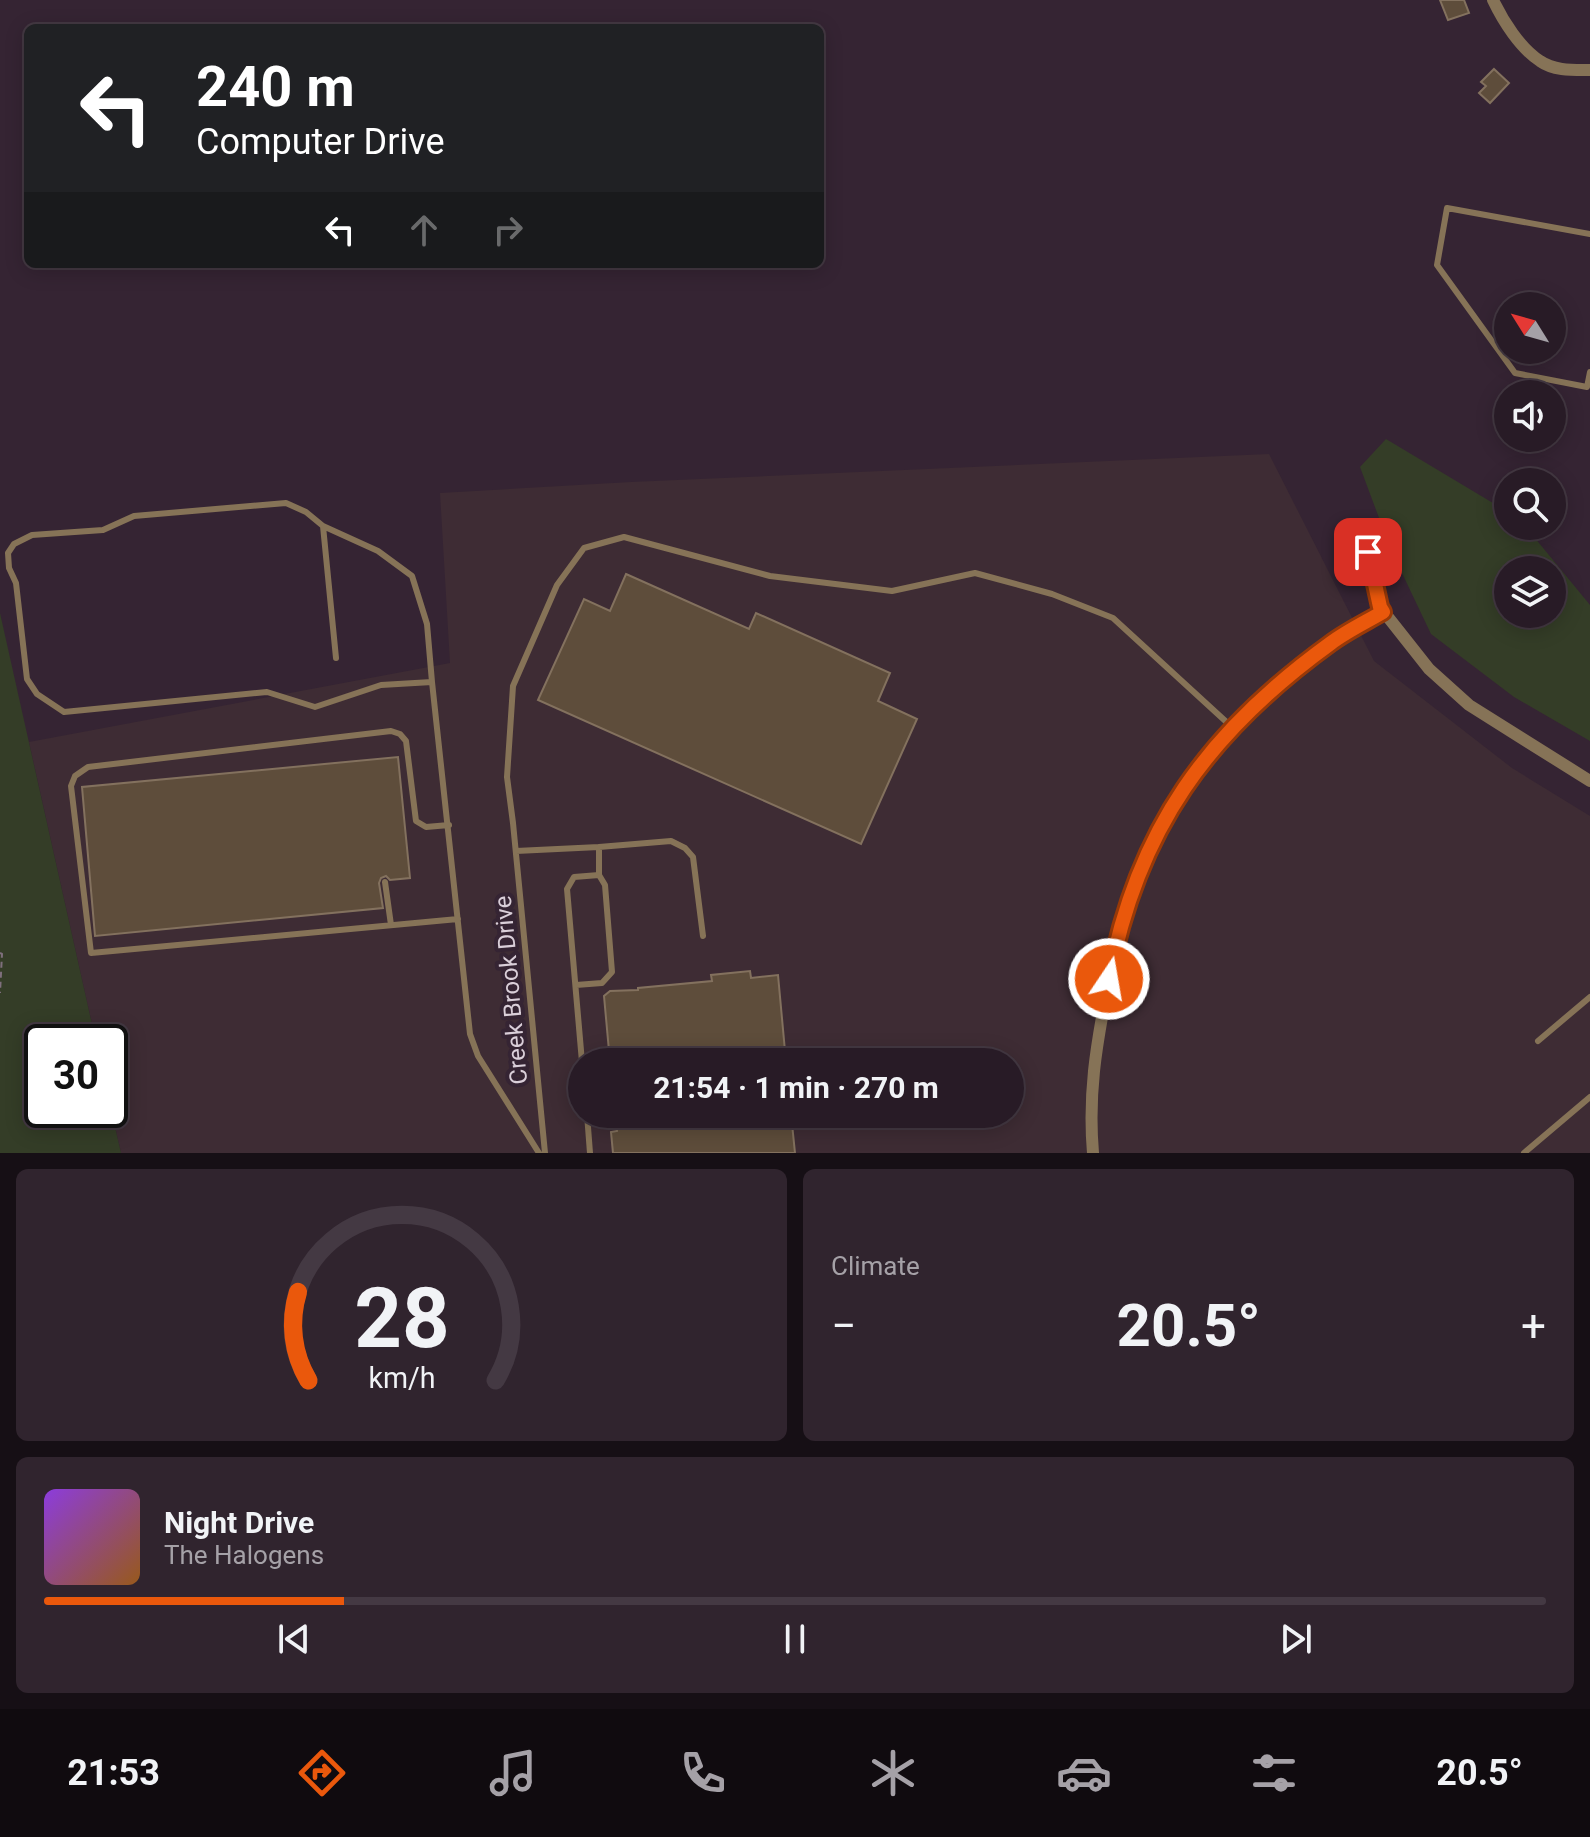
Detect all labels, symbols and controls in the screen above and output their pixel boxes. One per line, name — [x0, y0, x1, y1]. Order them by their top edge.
text: 240 m — [196, 54, 355, 120]
icon: left — [64, 56, 168, 160]
text: Computer Drive — [196, 121, 444, 163]
icon: left — [318, 208, 362, 252]
icon: ahead — [402, 208, 446, 252]
icon: right — [486, 208, 530, 252]
north arrow — [1494, 292, 1566, 364]
map controls — [1494, 292, 1566, 628]
button: sound — [1494, 380, 1566, 452]
button: search — [1494, 468, 1566, 540]
pin — [1334, 518, 1402, 586]
icon: arrive — [1346, 530, 1390, 574]
button: layers — [1494, 556, 1566, 628]
street label: Creek Brook Drive — [489, 894, 533, 1086]
position arrow — [1067, 937, 1151, 1021]
speed limit sign: 30 — [24, 1024, 128, 1128]
text: 21:54 · 1 min · 270 m — [653, 1070, 939, 1105]
text: Climate — [831, 1251, 920, 1281]
text: 28 — [354, 1270, 449, 1367]
text: 20.5° — [1117, 1290, 1261, 1361]
text: − — [831, 1300, 856, 1352]
text: + — [1521, 1300, 1546, 1352]
text: km/h — [368, 1361, 435, 1395]
text: Night Drive — [164, 1505, 314, 1540]
text: The Halogens — [164, 1540, 324, 1570]
icon: previous — [272, 1617, 316, 1661]
icon: pause — [773, 1617, 817, 1661]
icon: next — [1274, 1617, 1318, 1661]
icon: directions — [294, 1745, 350, 1801]
icon: music — [485, 1745, 541, 1801]
icon: phone — [675, 1745, 731, 1801]
icon: climate — [865, 1745, 921, 1801]
icon: car — [1056, 1745, 1112, 1801]
icon: filters — [1246, 1745, 1302, 1801]
text: 21:53 — [67, 1752, 160, 1794]
text: 20.5° — [1436, 1752, 1523, 1794]

